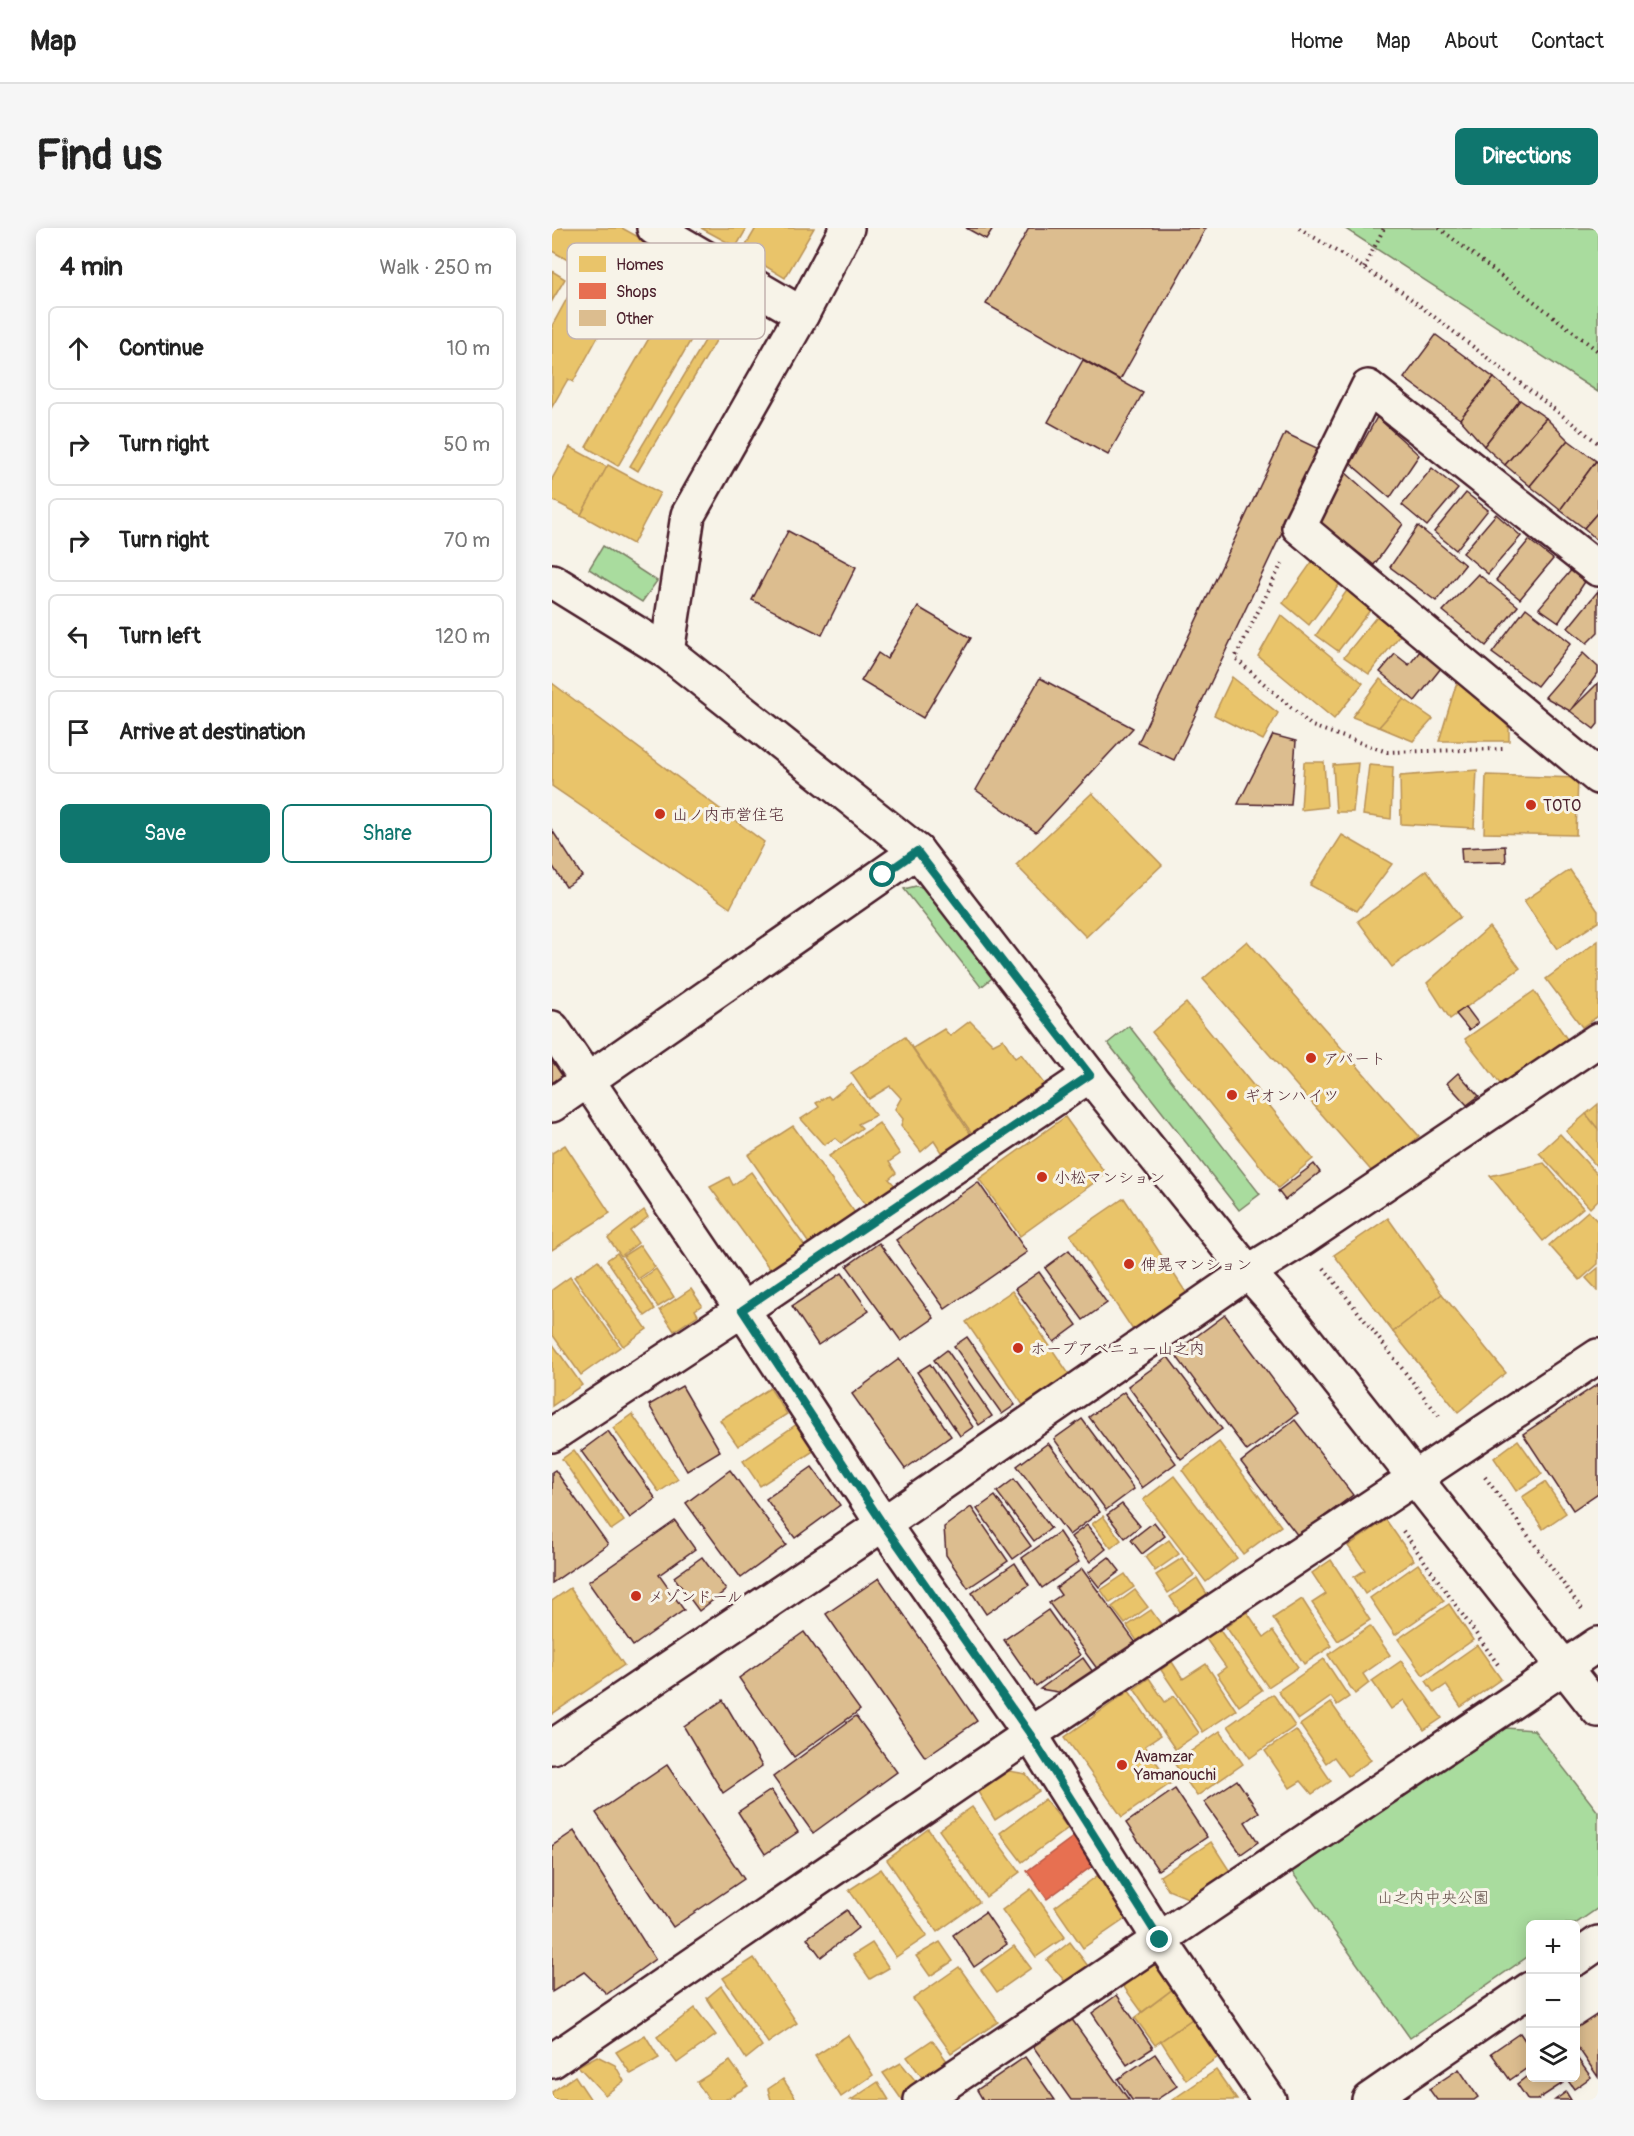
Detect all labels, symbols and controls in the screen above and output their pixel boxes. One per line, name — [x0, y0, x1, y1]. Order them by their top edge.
text: Map — [30, 24, 76, 59]
text: Home — [1290, 28, 1343, 55]
text: Map — [1376, 28, 1411, 55]
text: About — [1444, 28, 1498, 55]
text: Contact — [1531, 28, 1604, 55]
button: Directions — [1455, 128, 1598, 185]
text: Find us — [36, 130, 162, 182]
legend — [567, 243, 765, 339]
text: 4 min — [60, 251, 123, 283]
text: Walk · 250 m — [380, 255, 492, 280]
text: Homes — [616, 255, 664, 275]
text: Shops — [616, 282, 656, 302]
text: Other — [616, 309, 654, 329]
icon: ahead — [62, 332, 95, 365]
text: Continue — [119, 334, 203, 362]
text: 10 m — [446, 336, 490, 361]
icon: right — [62, 428, 95, 461]
text: Turn right — [119, 430, 209, 458]
text: 50 m — [443, 432, 490, 457]
icon: right — [62, 524, 95, 557]
text: Turn right — [119, 526, 209, 554]
text: 70 m — [444, 528, 490, 553]
icon: left — [62, 620, 95, 653]
text: Turn left — [119, 622, 201, 650]
text: 120 m — [435, 624, 490, 649]
icon: arrive — [62, 716, 95, 749]
text: Arrive at destination — [119, 718, 305, 746]
place label: TOTO — [1543, 796, 1581, 816]
marker: TOTO — [1524, 798, 1538, 812]
button: Save — [60, 804, 270, 863]
button: Share — [282, 804, 492, 863]
place label: 山ノ内市営住宅 — [672, 805, 784, 825]
marker: 山ノ内市営住宅 — [653, 807, 667, 821]
route start — [869, 861, 895, 887]
place label: アパート — [1323, 1049, 1386, 1069]
marker: アパート — [1304, 1051, 1318, 1065]
place label: ギオンハイツ — [1244, 1086, 1339, 1106]
marker: ギオンハイツ — [1225, 1088, 1239, 1102]
place label: 小松マンション — [1054, 1168, 1165, 1188]
marker: 小松マンション — [1035, 1170, 1049, 1184]
place label: 伸晃マンション — [1141, 1255, 1252, 1275]
marker: 伸晃マンション — [1122, 1257, 1136, 1271]
place label: ホープアベニュー山之内 — [1030, 1339, 1205, 1359]
marker: ホープアベニュー山之内 — [1011, 1341, 1025, 1355]
place label: メゾンドール — [648, 1587, 743, 1607]
marker: メゾンドール — [629, 1589, 643, 1603]
place label: Avamzar Yamanouchi — [1133, 1747, 1216, 1785]
marker: Avamzar Yamanouchi — [1115, 1758, 1129, 1772]
park label: 山之内中央公園 — [1377, 1888, 1489, 1908]
map controls — [1526, 1920, 1580, 2082]
button: + — [1526, 1920, 1580, 1974]
route end — [1146, 1926, 1172, 1952]
button: − — [1526, 1974, 1580, 2028]
button: layers — [1526, 2028, 1580, 2082]

